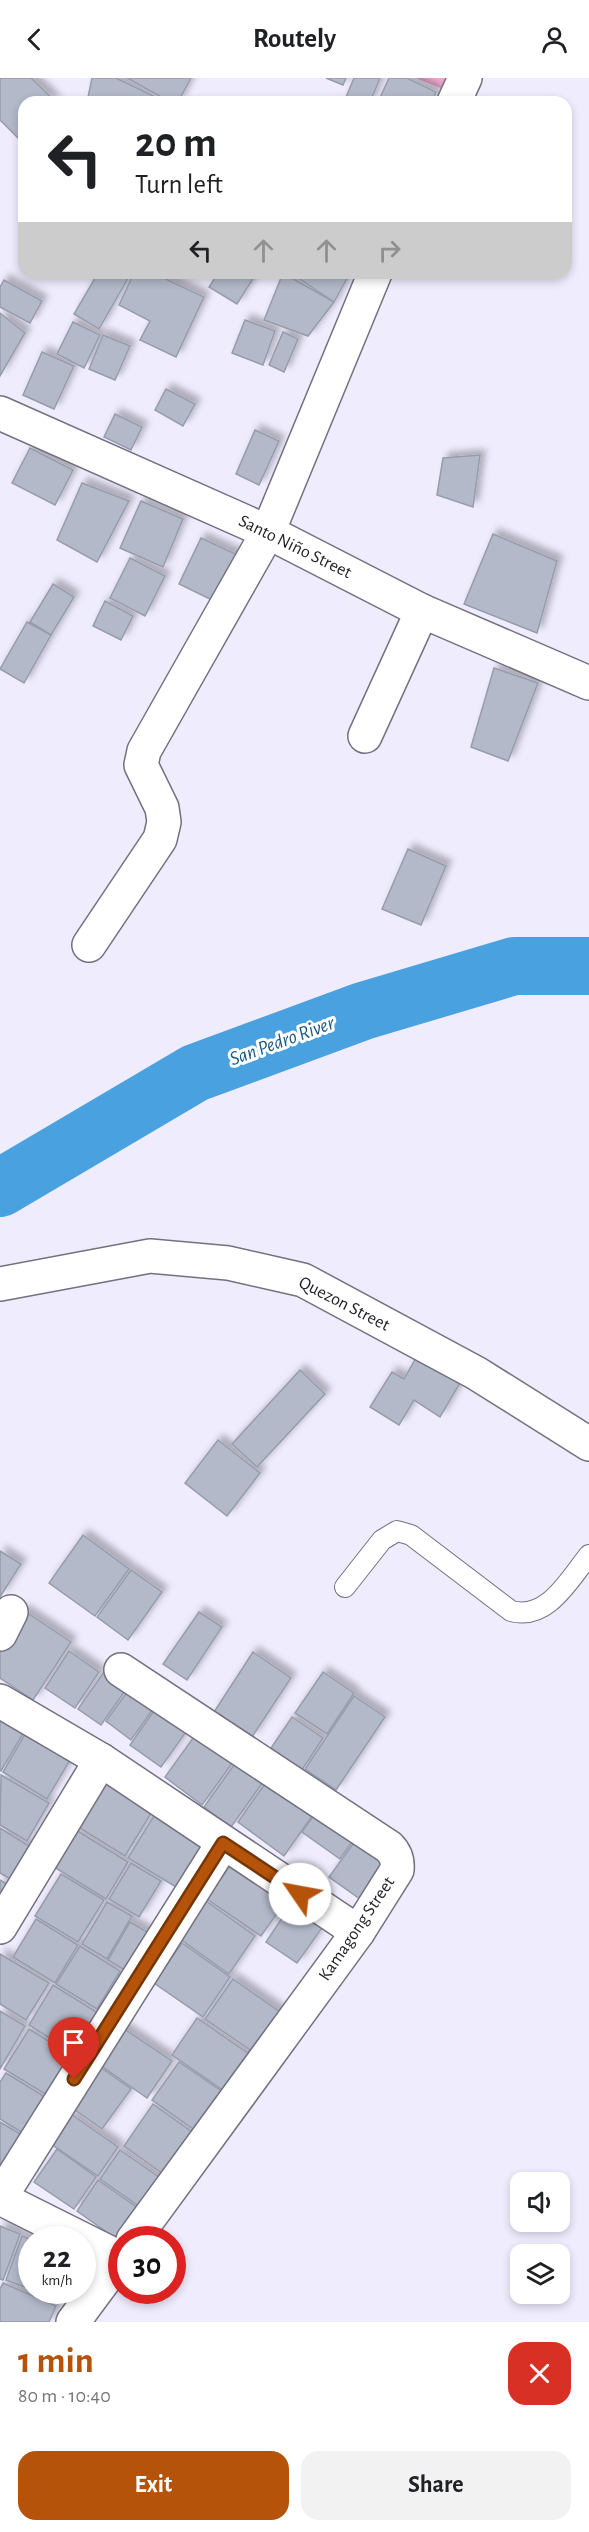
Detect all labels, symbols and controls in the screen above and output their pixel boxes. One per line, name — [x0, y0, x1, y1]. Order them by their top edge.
icon: back — [18, 23, 51, 56]
icon: person — [538, 23, 571, 56]
text: Routely — [253, 25, 336, 52]
icon: left — [36, 120, 114, 198]
text: 20 m — [135, 122, 217, 164]
text: Turn left — [135, 171, 223, 198]
icon: left — [184, 234, 217, 267]
icon: ahead — [247, 234, 280, 267]
icon: ahead — [310, 234, 343, 267]
icon: right — [373, 234, 406, 267]
street label: Santo Niño Street — [236, 512, 354, 582]
water label: San Pedro River — [227, 1013, 337, 1069]
street label: Quezon Street — [296, 1273, 393, 1335]
position arrow — [268, 1862, 332, 1926]
street label: Kamagong Street — [316, 1873, 399, 1984]
pin — [48, 2017, 99, 2079]
icon: arrive — [57, 2026, 90, 2059]
map controls — [510, 2172, 570, 2304]
button: sound — [510, 2172, 570, 2232]
speed limit sign: 30 — [108, 2226, 186, 2304]
text: 22 — [43, 2243, 71, 2273]
button: layers — [510, 2244, 570, 2304]
text: km/h — [42, 2273, 72, 2288]
button: close — [508, 2342, 571, 2405]
text: 1 min — [18, 2343, 94, 2379]
text: 80 m · 10:40 — [18, 2386, 111, 2406]
button: Exit — [18, 2451, 289, 2520]
button: Share — [301, 2451, 571, 2520]

